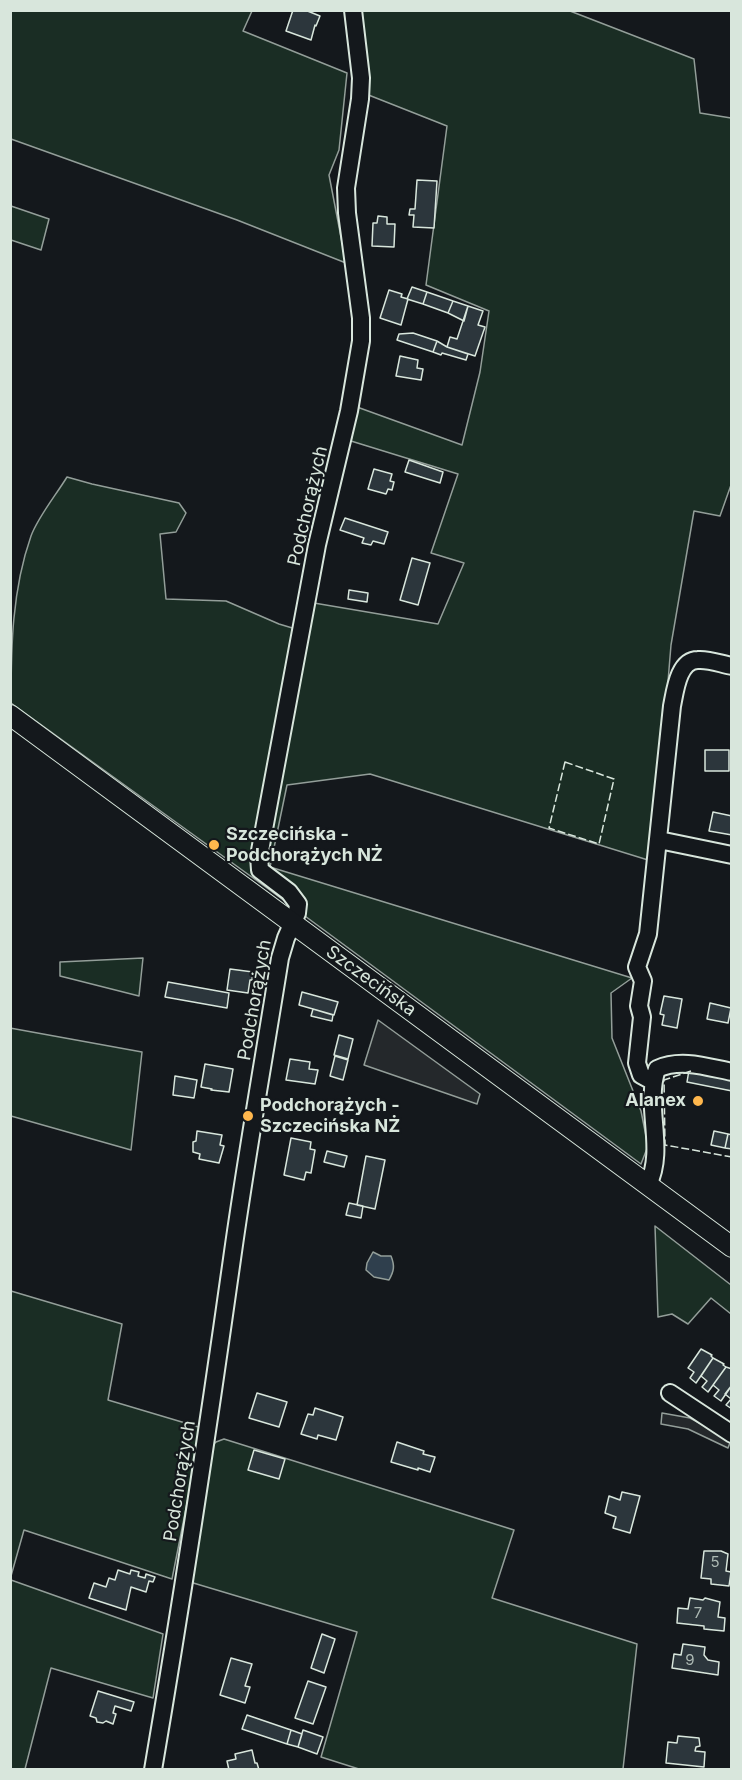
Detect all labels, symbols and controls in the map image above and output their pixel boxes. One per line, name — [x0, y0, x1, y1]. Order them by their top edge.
street label: Podchorążych — [284, 444, 332, 568]
place label: Szczecińska - Podchorążych NŻ — [226, 824, 383, 866]
marker: Szczecińska - Podchorążych NŻ — [207, 838, 221, 852]
street label: Podchorążych — [234, 938, 276, 1062]
street label: Szczecińska — [322, 941, 420, 1021]
place label: Alanex — [625, 1090, 686, 1112]
marker: Alanex — [691, 1094, 705, 1108]
place label: Podchorążych - Szczecińska NŻ — [260, 1095, 400, 1138]
marker: Podchorążych - Szczecińska NŻ — [241, 1109, 255, 1123]
street label: Podchorążych — [160, 1419, 200, 1543]
house number: 5 — [710, 1553, 720, 1571]
house number: 7 — [694, 1604, 702, 1622]
house number: 9 — [685, 1651, 695, 1669]

